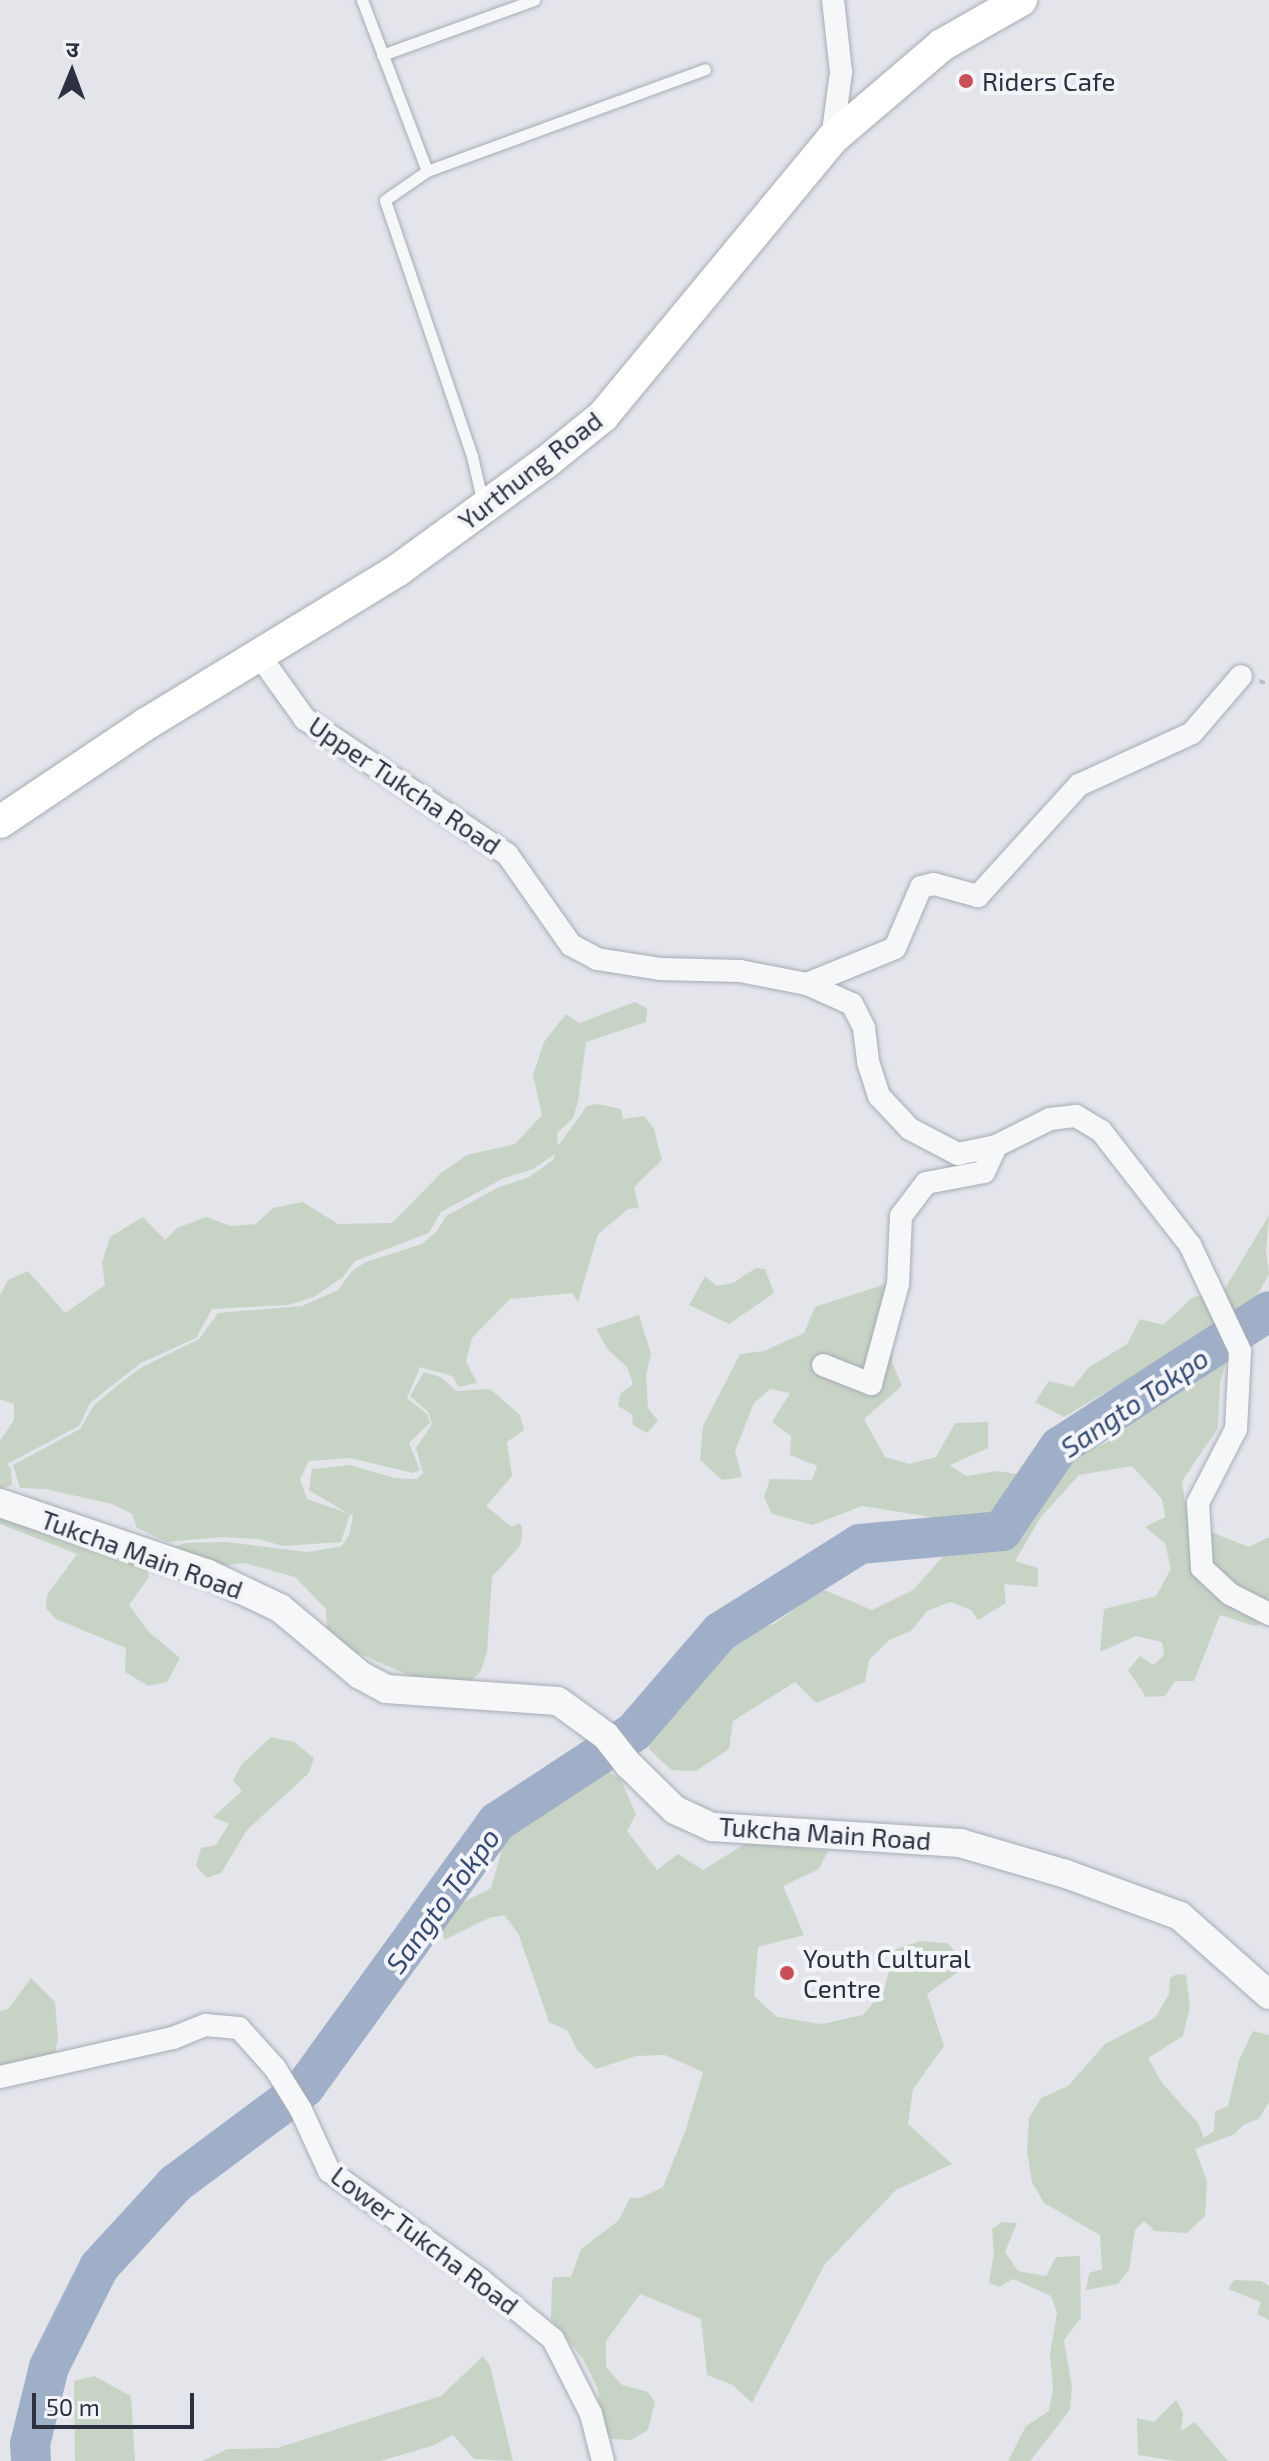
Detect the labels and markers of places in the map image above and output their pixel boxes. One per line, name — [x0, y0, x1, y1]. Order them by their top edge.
place label: Riders Cafe — [982, 65, 1116, 97]
marker: Riders Cafe — [957, 72, 975, 90]
place label: Youth Cultural Centre — [803, 1942, 971, 2004]
marker: Youth Cultural Centre — [778, 1964, 796, 1982]

